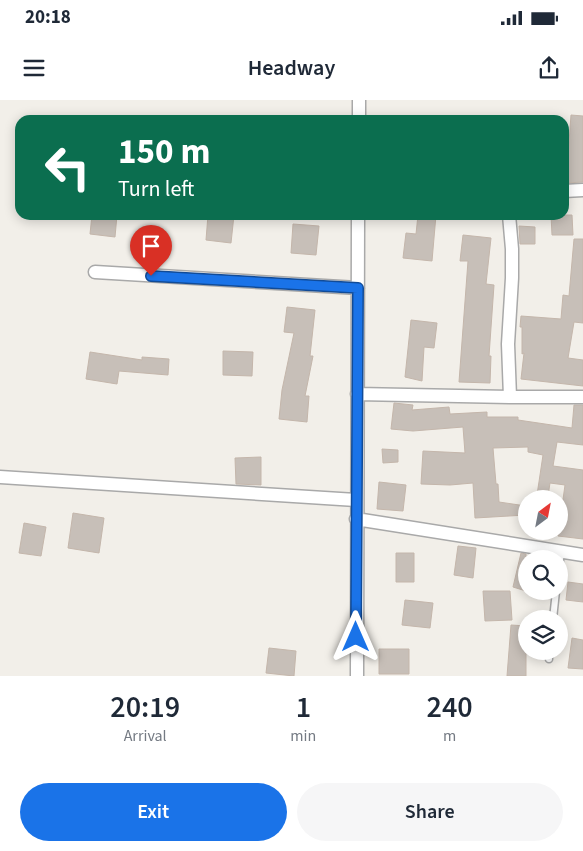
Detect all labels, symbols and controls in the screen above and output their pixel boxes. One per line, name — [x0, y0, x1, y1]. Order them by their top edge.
text: 20:18 — [25, 4, 71, 31]
text: Headway — [248, 52, 335, 84]
icon: menu — [20, 54, 48, 82]
icon: share — [535, 54, 563, 82]
text: 150 m — [118, 127, 210, 177]
icon: left — [35, 135, 100, 200]
text: Turn left — [118, 173, 194, 205]
pin — [130, 225, 172, 276]
icon: arrive — [137, 232, 165, 260]
north arrow — [518, 490, 568, 540]
map controls — [518, 490, 568, 660]
button: search — [518, 550, 568, 600]
position arrow — [329, 610, 381, 662]
button: layers — [518, 610, 568, 660]
text: 20:19 — [110, 686, 180, 729]
text: 1 — [296, 686, 311, 729]
text: 240 — [427, 686, 473, 729]
text: Arrival — [124, 725, 167, 747]
text: min — [290, 725, 316, 747]
text: m — [443, 725, 456, 747]
button: Exit — [20, 783, 287, 841]
button: Share — [297, 783, 563, 841]

